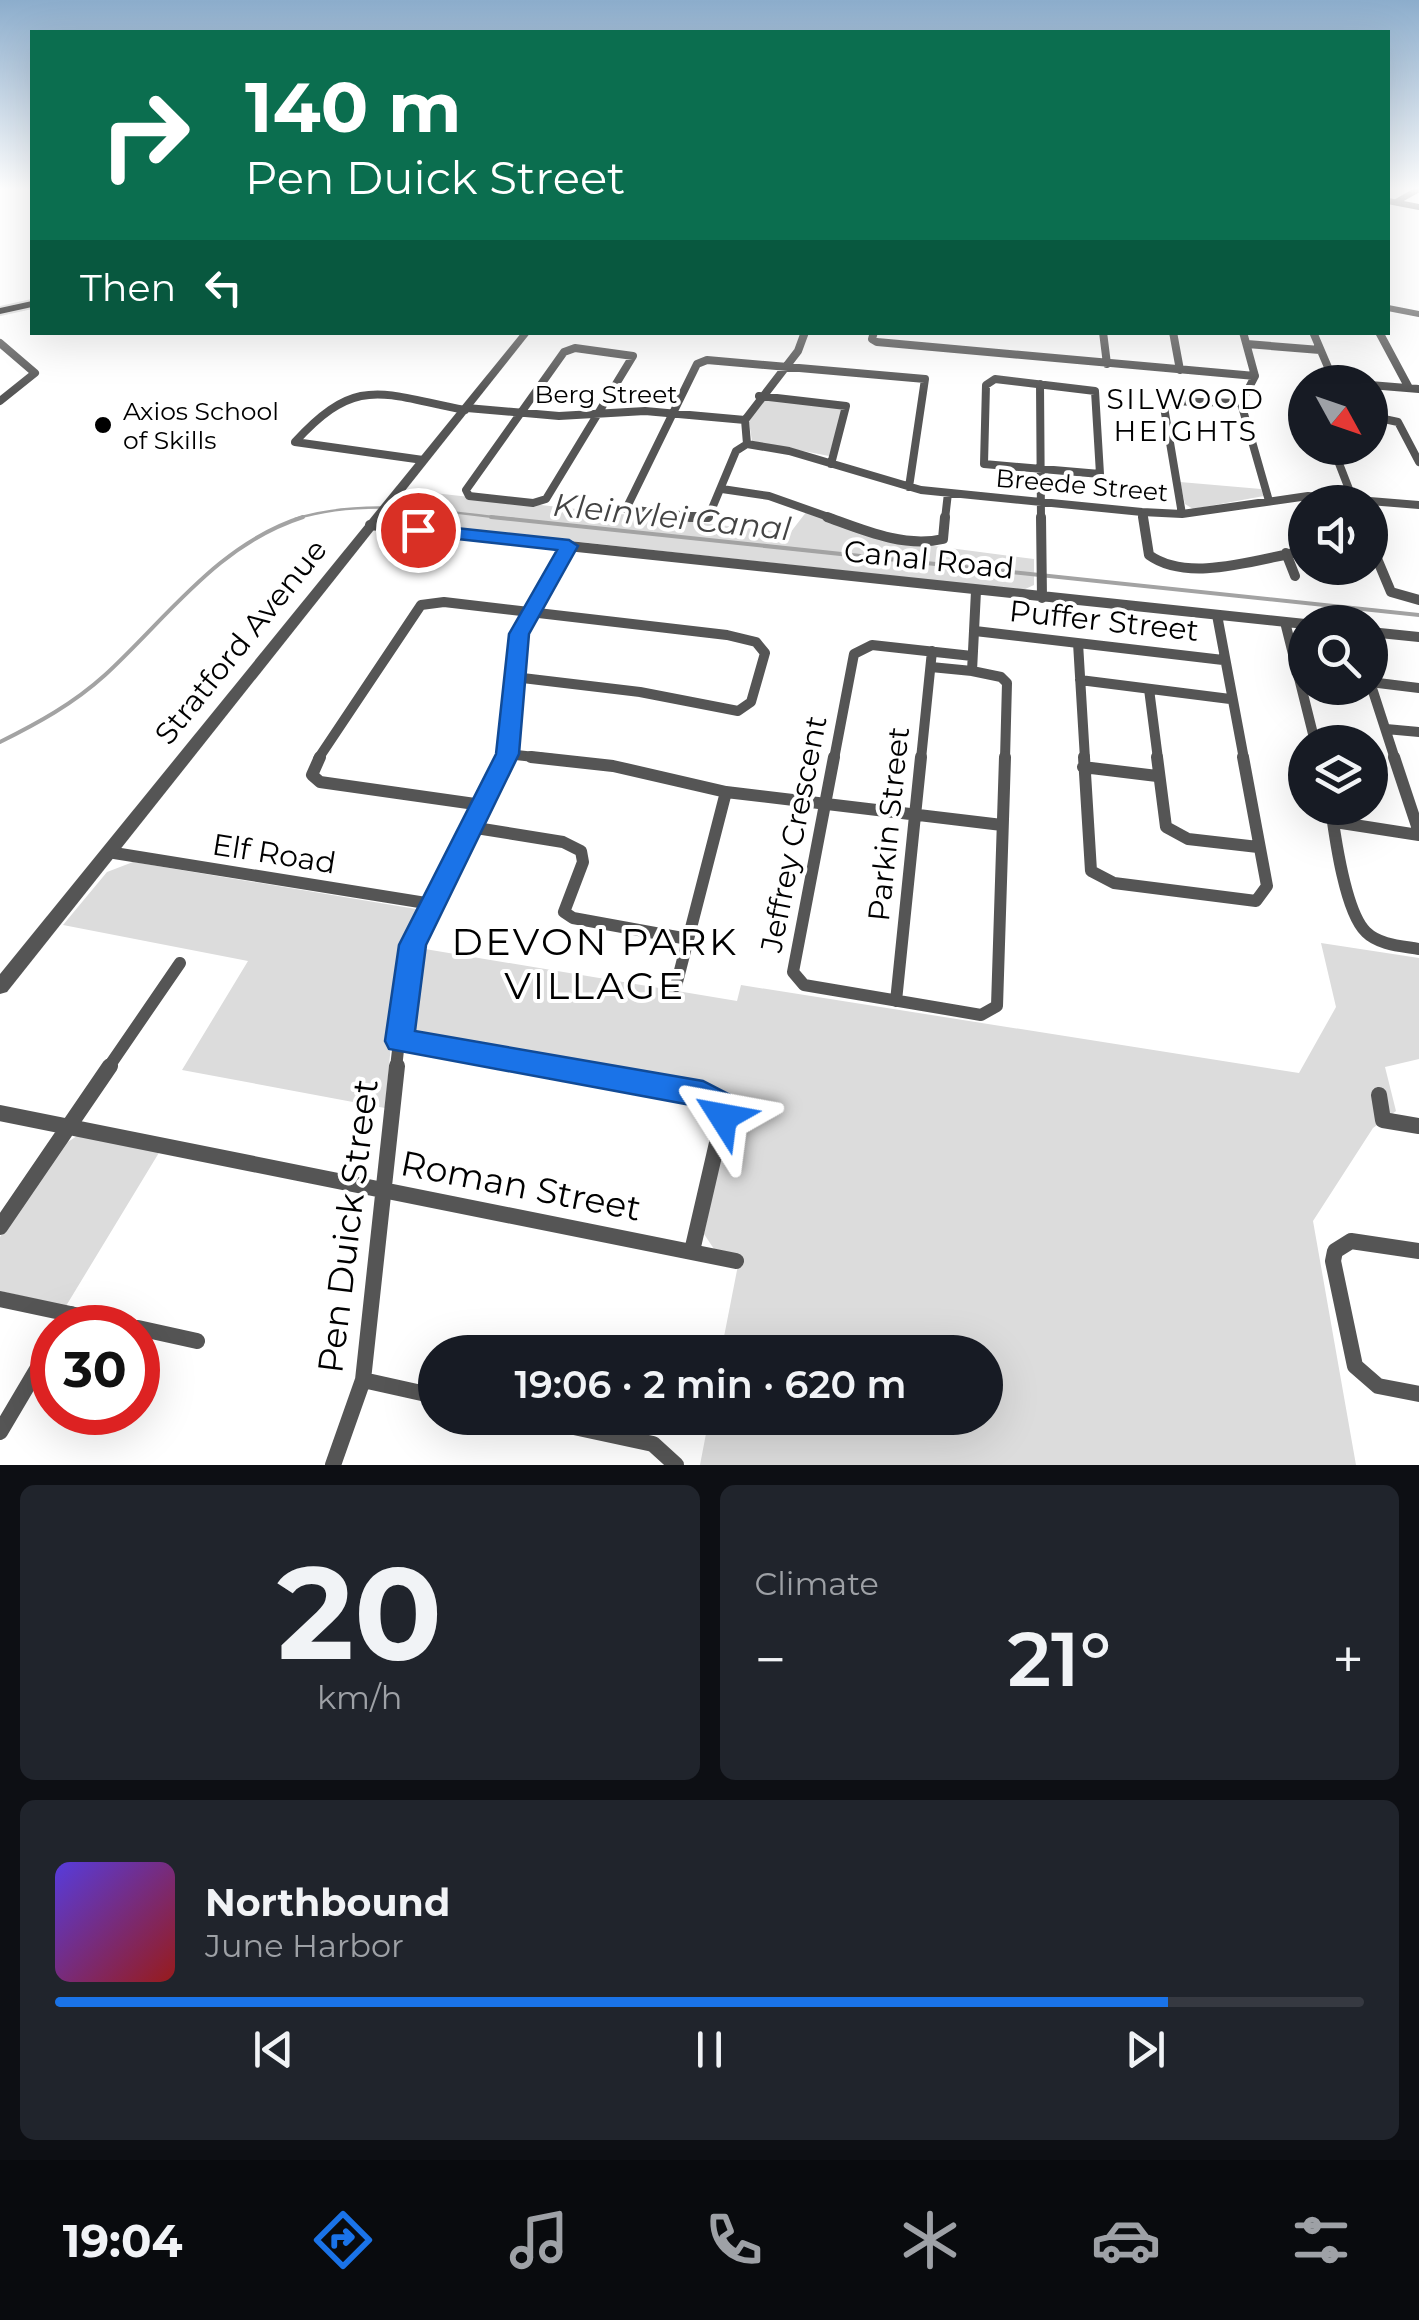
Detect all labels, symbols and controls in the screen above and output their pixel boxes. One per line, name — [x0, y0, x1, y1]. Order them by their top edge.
text: 140 m — [245, 64, 461, 150]
icon: right — [80, 70, 210, 200]
text: Pen Duick Street — [245, 150, 625, 205]
icon: left — [196, 260, 251, 315]
text: Then — [80, 264, 176, 311]
north arrow — [1288, 365, 1388, 465]
map controls — [1288, 365, 1388, 825]
street label: Berg Street — [535, 379, 677, 409]
district label: SILWOOD HEIGHTS — [1107, 382, 1265, 448]
place label: Axios School of Skills — [123, 396, 279, 455]
marker: Axios School of Skills — [92, 414, 114, 436]
street label: Breede Street — [995, 463, 1169, 507]
water label: Kleinvlei Canal — [551, 485, 793, 548]
button: sound — [1288, 485, 1388, 585]
pin — [376, 488, 461, 573]
icon: arrive — [391, 503, 446, 558]
street label: Stratford Avenue — [147, 532, 335, 752]
street label: Canal Road — [842, 532, 1016, 587]
street label: Puffer Street — [1007, 592, 1201, 649]
button: search — [1288, 605, 1388, 705]
street label: Jeffrey Crescent — [752, 713, 835, 956]
street label: Parkin Street — [860, 725, 917, 923]
button: layers — [1288, 725, 1388, 825]
street label: Elf Road — [210, 825, 339, 882]
district label: DEVON PARK VILLAGE — [451, 918, 739, 1009]
position arrow — [671, 1065, 775, 1169]
street label: Pen Duick Street — [308, 1076, 387, 1375]
street label: Roman Street — [397, 1141, 645, 1230]
speed limit sign: 30 — [30, 1305, 160, 1435]
text: 19:06 · 2 min · 620 m — [514, 1361, 907, 1408]
text: 20 — [277, 1533, 442, 1692]
text: Climate — [755, 1564, 879, 1603]
text: 21° — [1007, 1613, 1111, 1705]
text: − — [755, 1626, 786, 1693]
text: + — [1332, 1626, 1364, 1693]
text: km/h — [317, 1678, 402, 1717]
text: Northbound — [205, 1879, 450, 1926]
text: June Harbor — [205, 1926, 404, 1965]
icon: previous — [246, 2022, 301, 2077]
icon: pause — [682, 2022, 737, 2077]
icon: next — [1118, 2022, 1173, 2077]
icon: directions — [308, 2205, 378, 2275]
icon: music — [504, 2205, 574, 2275]
icon: phone — [699, 2205, 769, 2275]
icon: climate — [895, 2205, 965, 2275]
icon: car — [1091, 2205, 1161, 2275]
icon: filters — [1286, 2205, 1356, 2275]
text: 19:04 — [63, 2213, 182, 2268]

